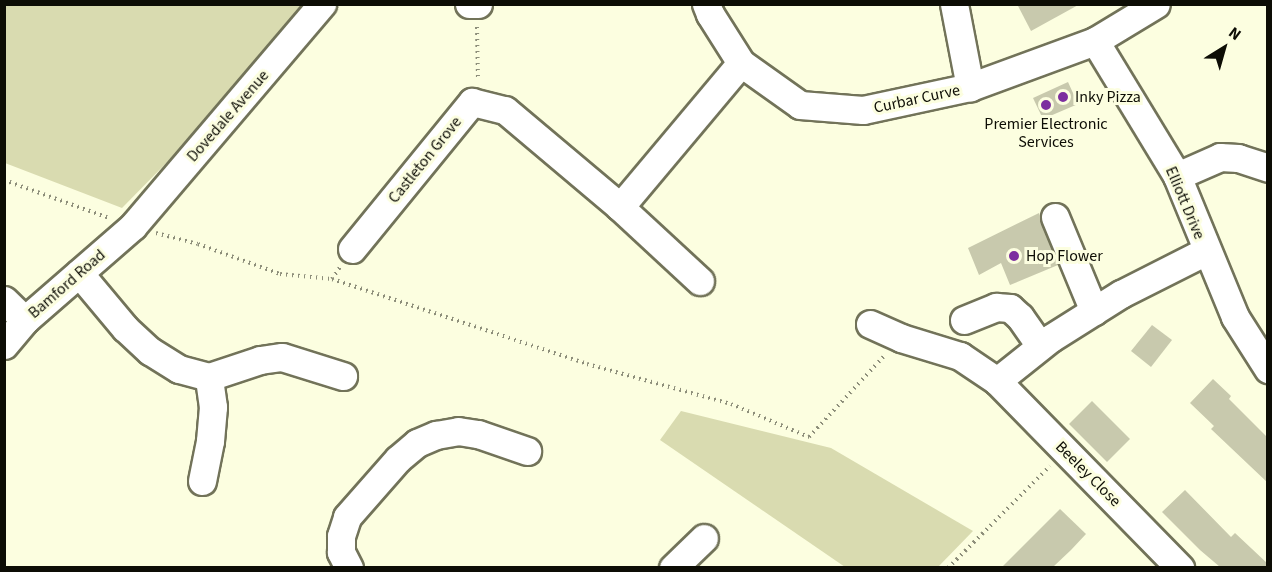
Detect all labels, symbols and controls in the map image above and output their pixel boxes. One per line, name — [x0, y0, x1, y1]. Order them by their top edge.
north arrow — [1194, 18, 1254, 78]
text: N — [1224, 22, 1246, 46]
street label: Dovedale Avenue — [183, 66, 273, 166]
street label: Curbar Curve — [872, 80, 962, 118]
place label: Inky Pizza — [1075, 87, 1141, 107]
marker: Inky Pizza — [1056, 90, 1070, 104]
marker: Premier Electronic Services — [1039, 98, 1053, 112]
street label: Castleton Grove — [384, 113, 466, 207]
place label: Premier Electronic Services — [984, 114, 1108, 152]
street label: Elliott Drive — [1161, 164, 1209, 242]
street label: Bamford Road — [25, 245, 109, 323]
place label: Hop Flower — [1026, 246, 1103, 266]
marker: Hop Flower — [1007, 249, 1021, 263]
street label: Beeley Close — [1051, 437, 1125, 511]

